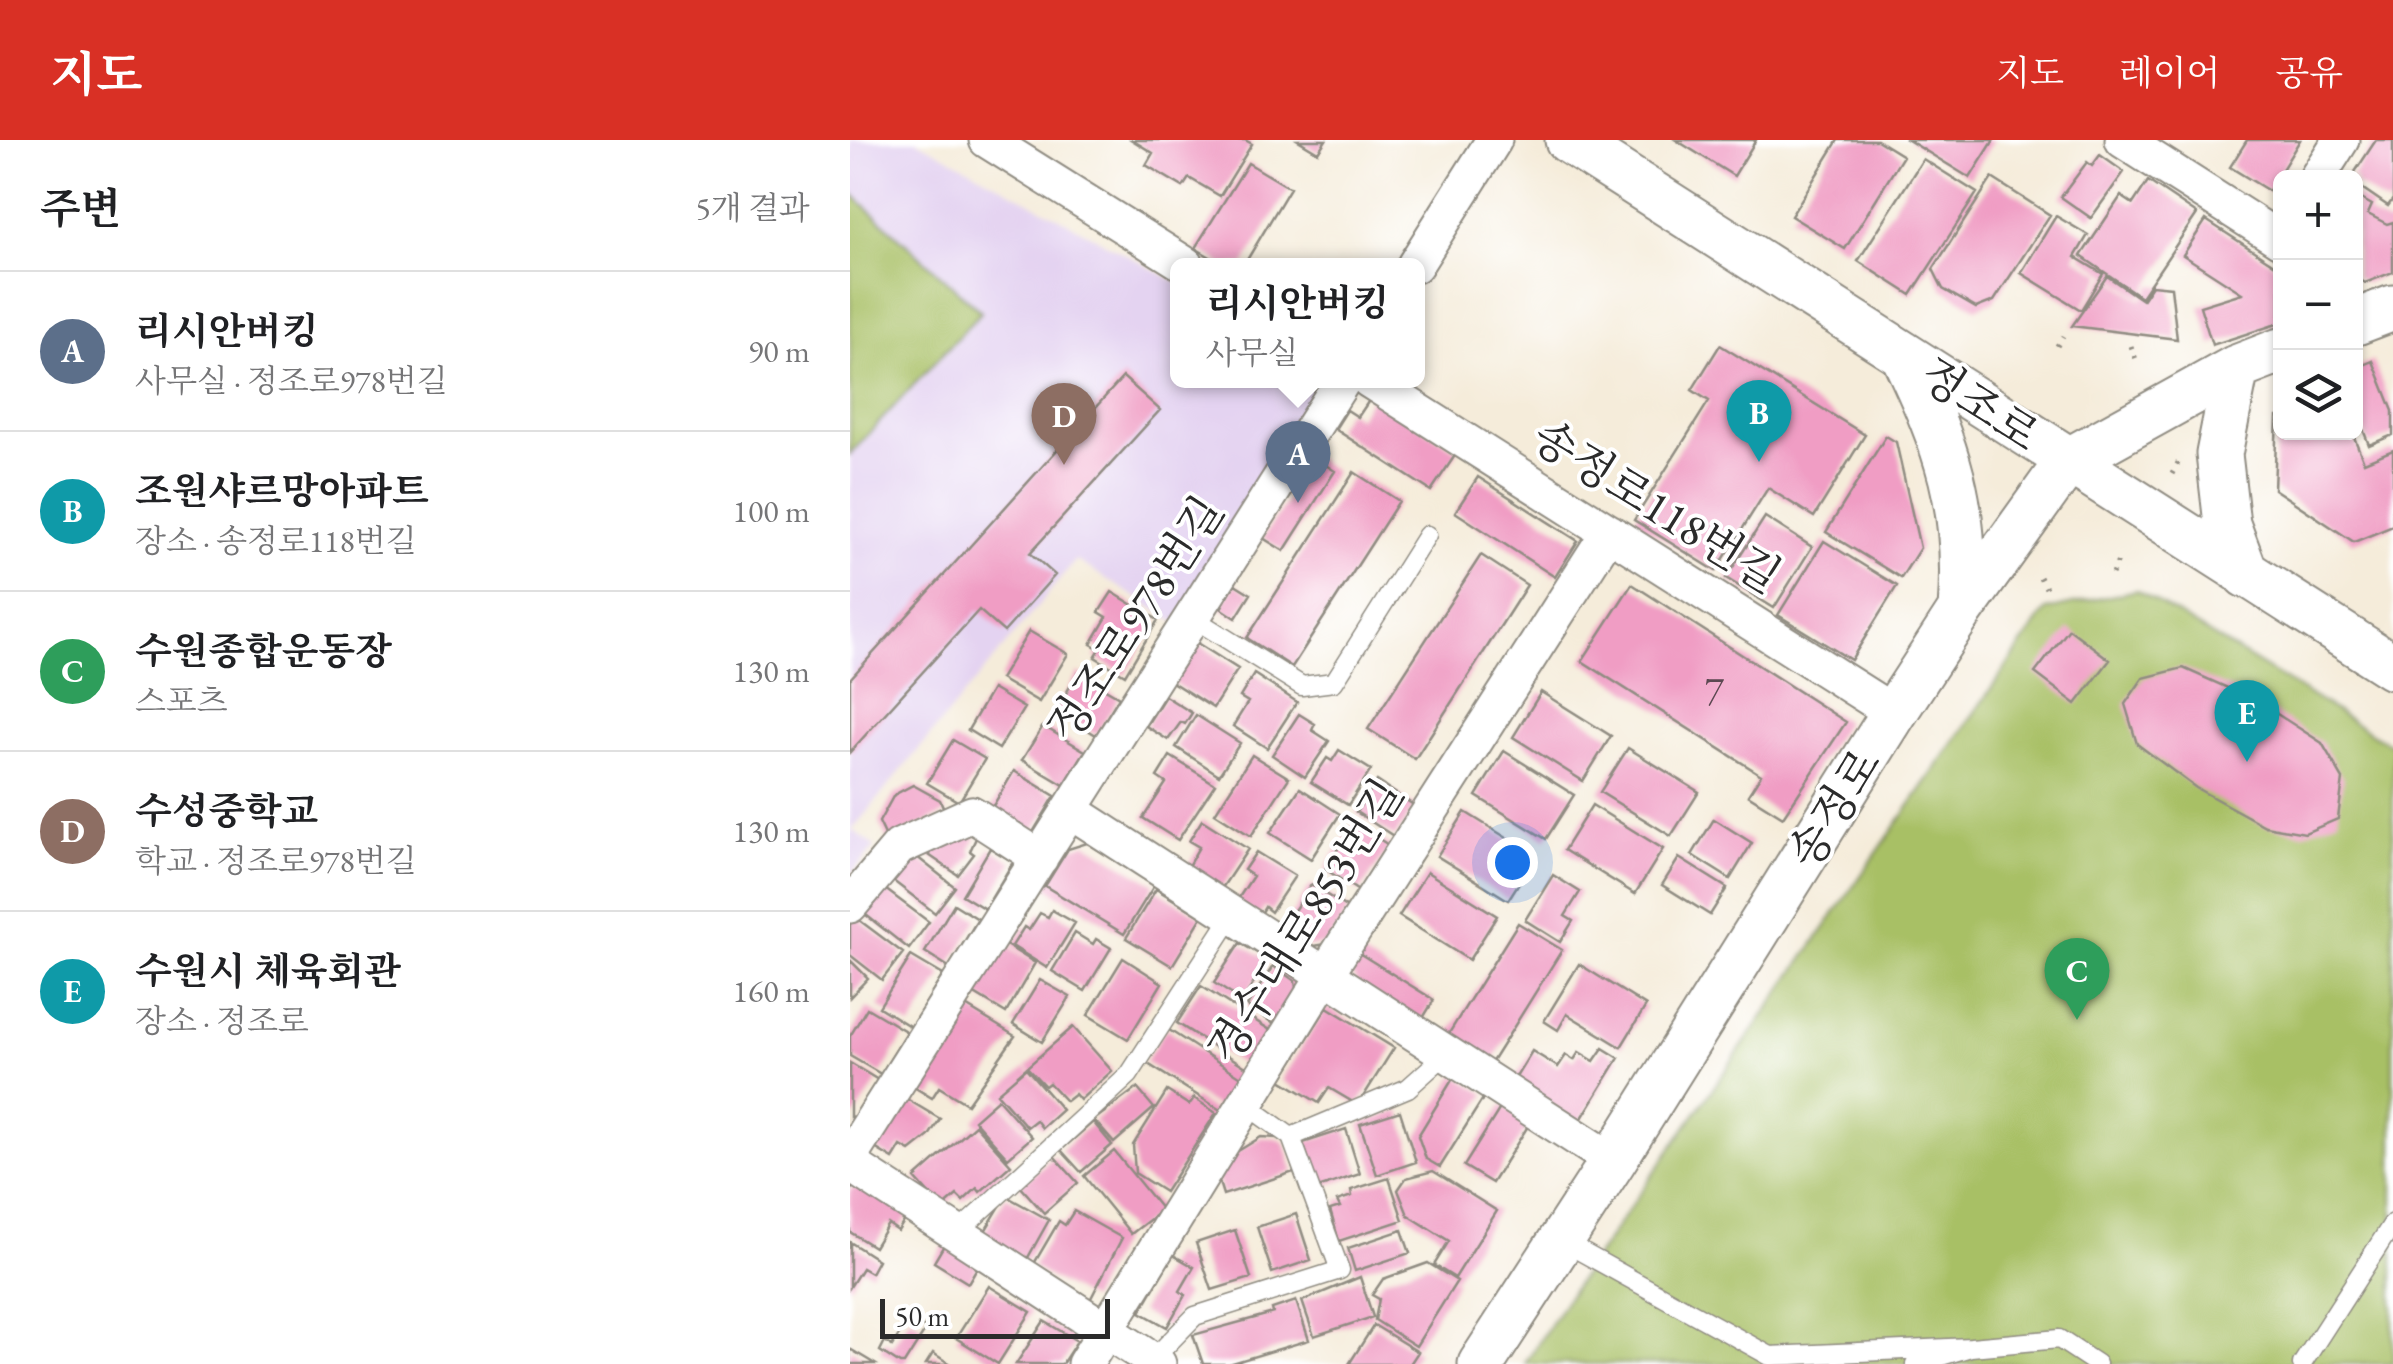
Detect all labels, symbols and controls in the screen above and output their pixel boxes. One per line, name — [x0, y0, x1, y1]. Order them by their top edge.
text: 지도 — [50, 43, 143, 105]
text: 지도 — [1996, 50, 2064, 95]
text: 레이어 — [2119, 50, 2220, 95]
text: 공유 — [2275, 50, 2343, 95]
map controls — [2273, 170, 2363, 440]
button: + — [2273, 170, 2363, 260]
text: 주변 — [40, 181, 121, 236]
text: 5개 결과 — [696, 187, 810, 229]
popup — [1170, 258, 1425, 388]
button: − — [2273, 260, 2363, 350]
text: 리시안버킹 — [1206, 278, 1389, 327]
text: 리시안버킹 — [135, 306, 319, 355]
text: A — [61, 330, 84, 372]
text: 90 m — [748, 330, 810, 372]
text: 사무실 — [1206, 332, 1298, 374]
street label: 정조로 — [1910, 344, 2050, 464]
button: layers — [2273, 350, 2363, 440]
text: 사무실 · 정조로978번길 — [135, 360, 448, 402]
pin: B — [1726, 380, 1792, 462]
pin: D — [1032, 382, 1096, 465]
street label: 송정로118번길 — [1522, 407, 1792, 605]
pin: A — [1266, 420, 1330, 503]
text: 조원샤르망아파트 — [135, 466, 429, 515]
street label: 정조로978번길 — [1034, 485, 1236, 753]
text: B — [62, 490, 83, 532]
text: 100 m — [733, 490, 810, 532]
text: 장소 · 송정로118번길 — [135, 520, 417, 562]
text: 수원종합운동장 — [135, 626, 392, 675]
text: C — [61, 650, 84, 692]
text: 130 m — [733, 650, 810, 692]
house number: 7 — [1704, 665, 1724, 717]
text: 스포츠 — [135, 680, 228, 722]
pin: E — [2214, 680, 2280, 762]
street label: 송정로 — [1775, 737, 1893, 879]
street label: 경수대로853번길 — [1194, 768, 1416, 1074]
text: 수성중학교 — [135, 786, 319, 835]
text: D — [60, 810, 85, 852]
text: 130 m — [733, 810, 810, 852]
your location — [1487, 837, 1538, 888]
text: 학교 · 정조로978번길 — [135, 840, 417, 882]
pin: C — [2044, 938, 2110, 1020]
text: 수원시 체육회관 — [135, 946, 401, 995]
text: E — [63, 970, 82, 1012]
text: 160 m — [733, 970, 810, 1012]
text: 장소 · 정조로 — [135, 1000, 309, 1042]
scale bar — [880, 1294, 1110, 1338]
text: 50 m — [895, 1298, 949, 1334]

